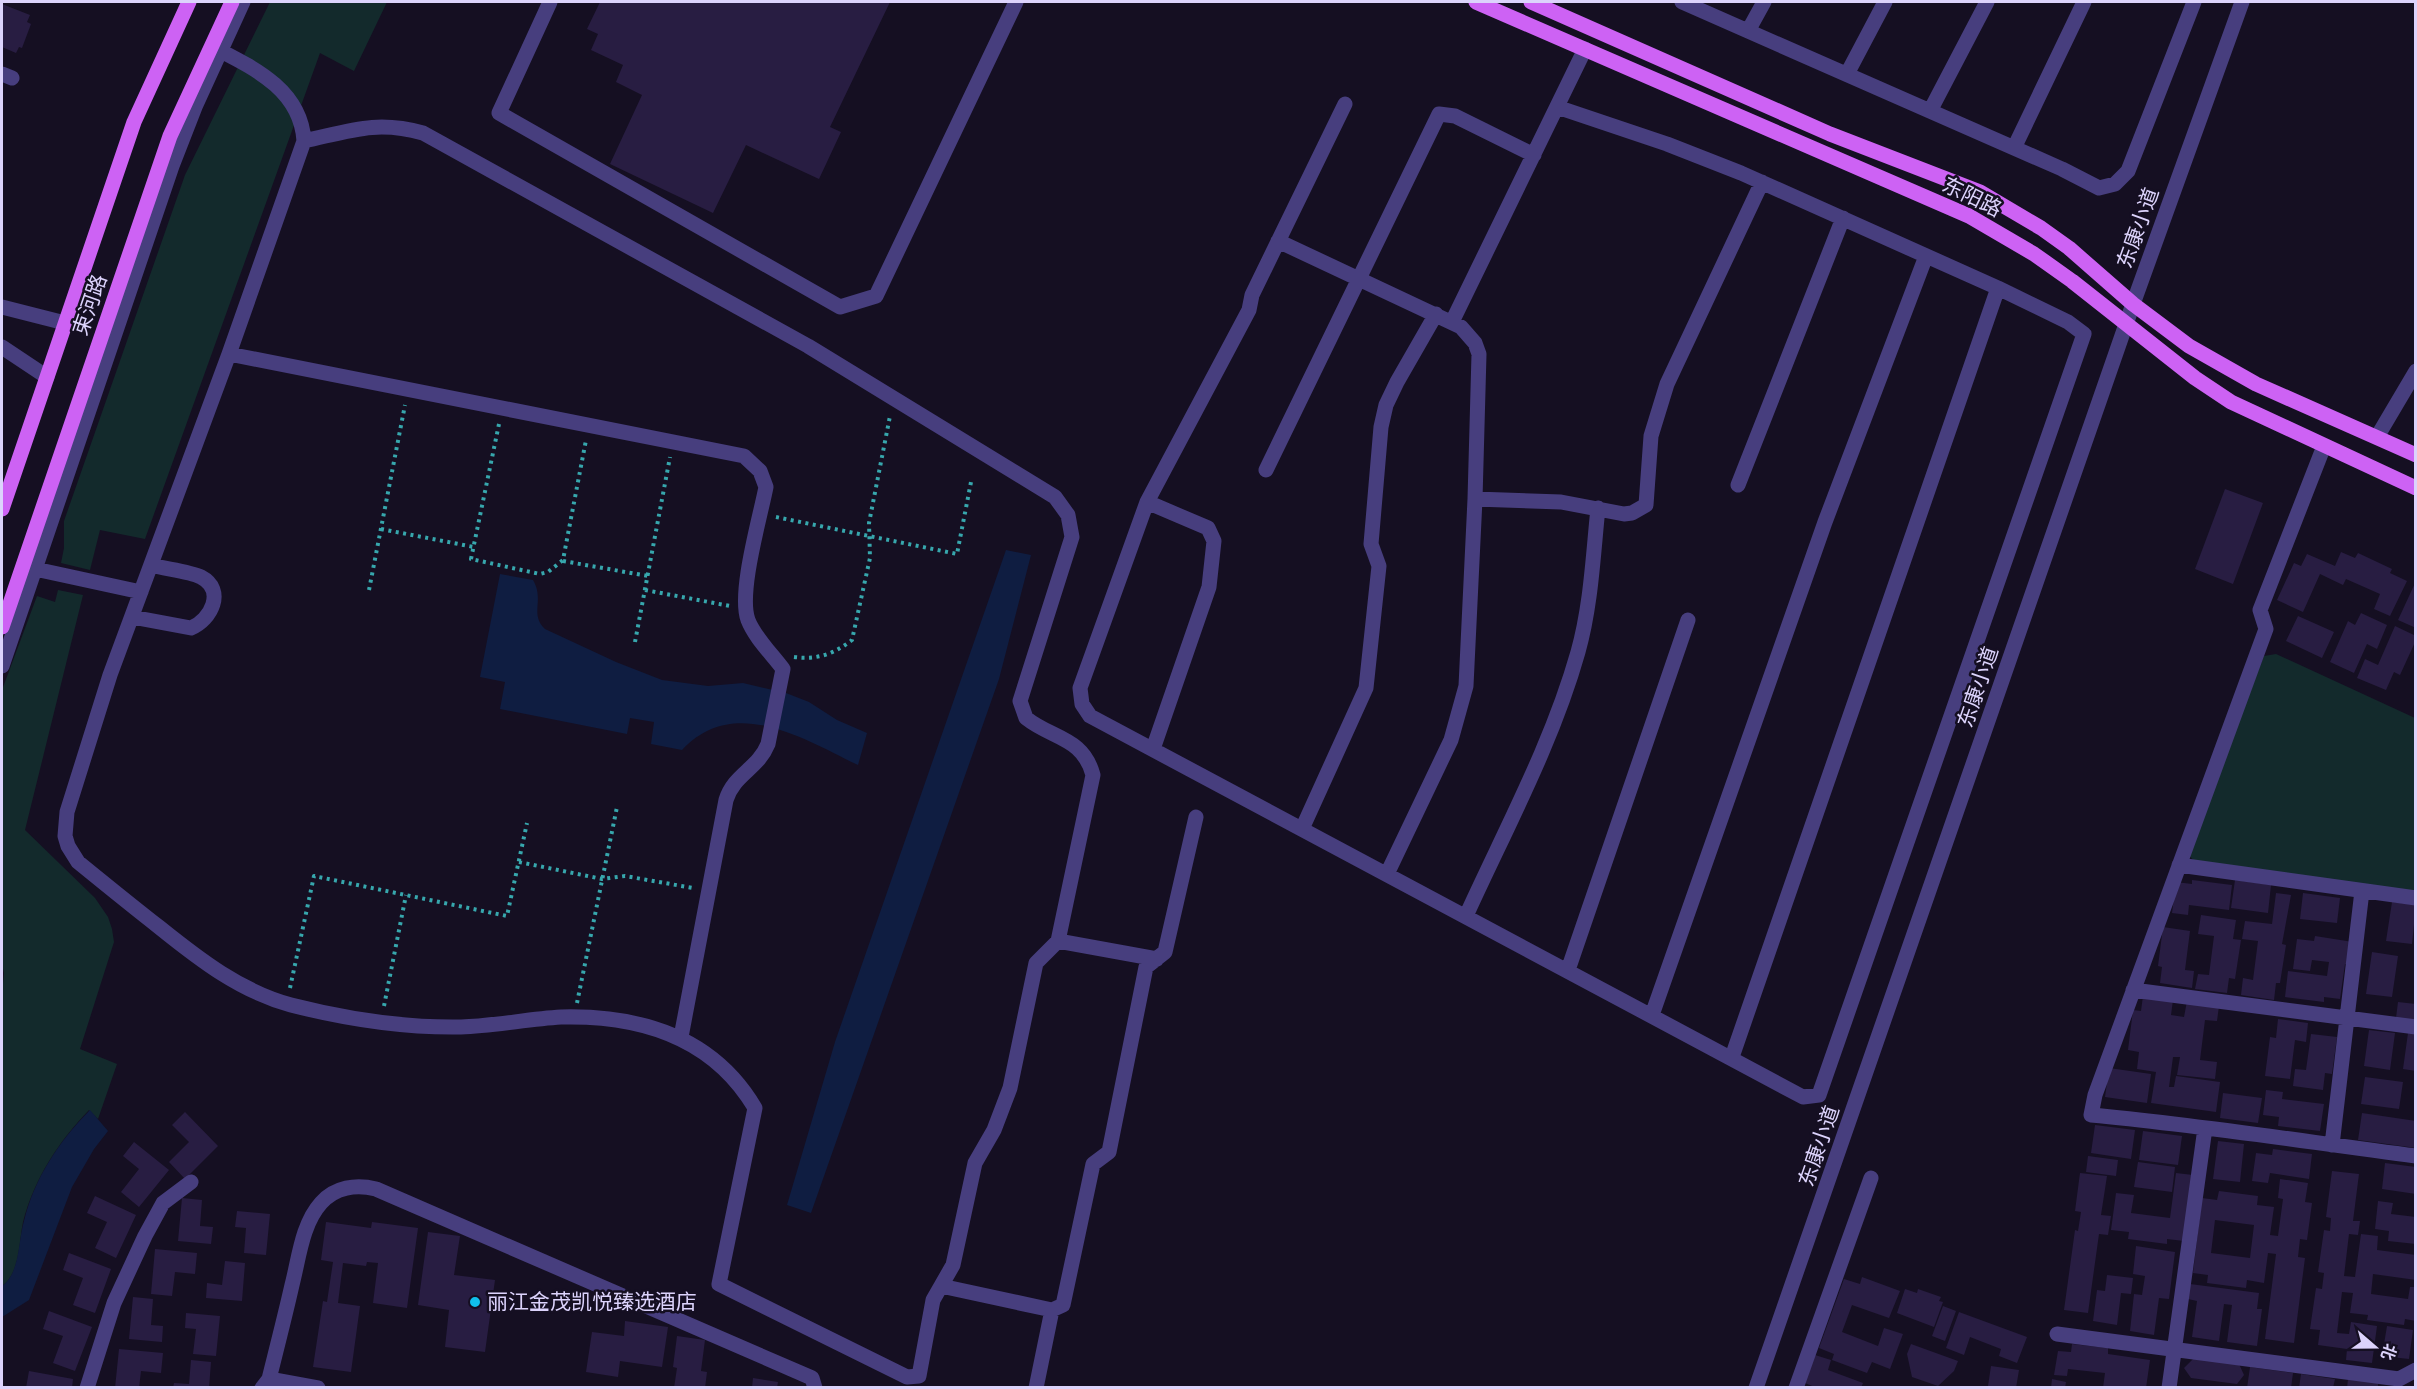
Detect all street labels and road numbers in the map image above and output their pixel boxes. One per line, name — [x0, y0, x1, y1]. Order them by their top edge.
street label: 东阳路 — [1937, 170, 2007, 224]
street label: 东康小道 — [2110, 183, 2166, 273]
street label: 束河路 — [66, 270, 114, 340]
street label: 东康小道 — [1950, 642, 2006, 732]
street label: 东康小道 — [1791, 1101, 1847, 1191]

